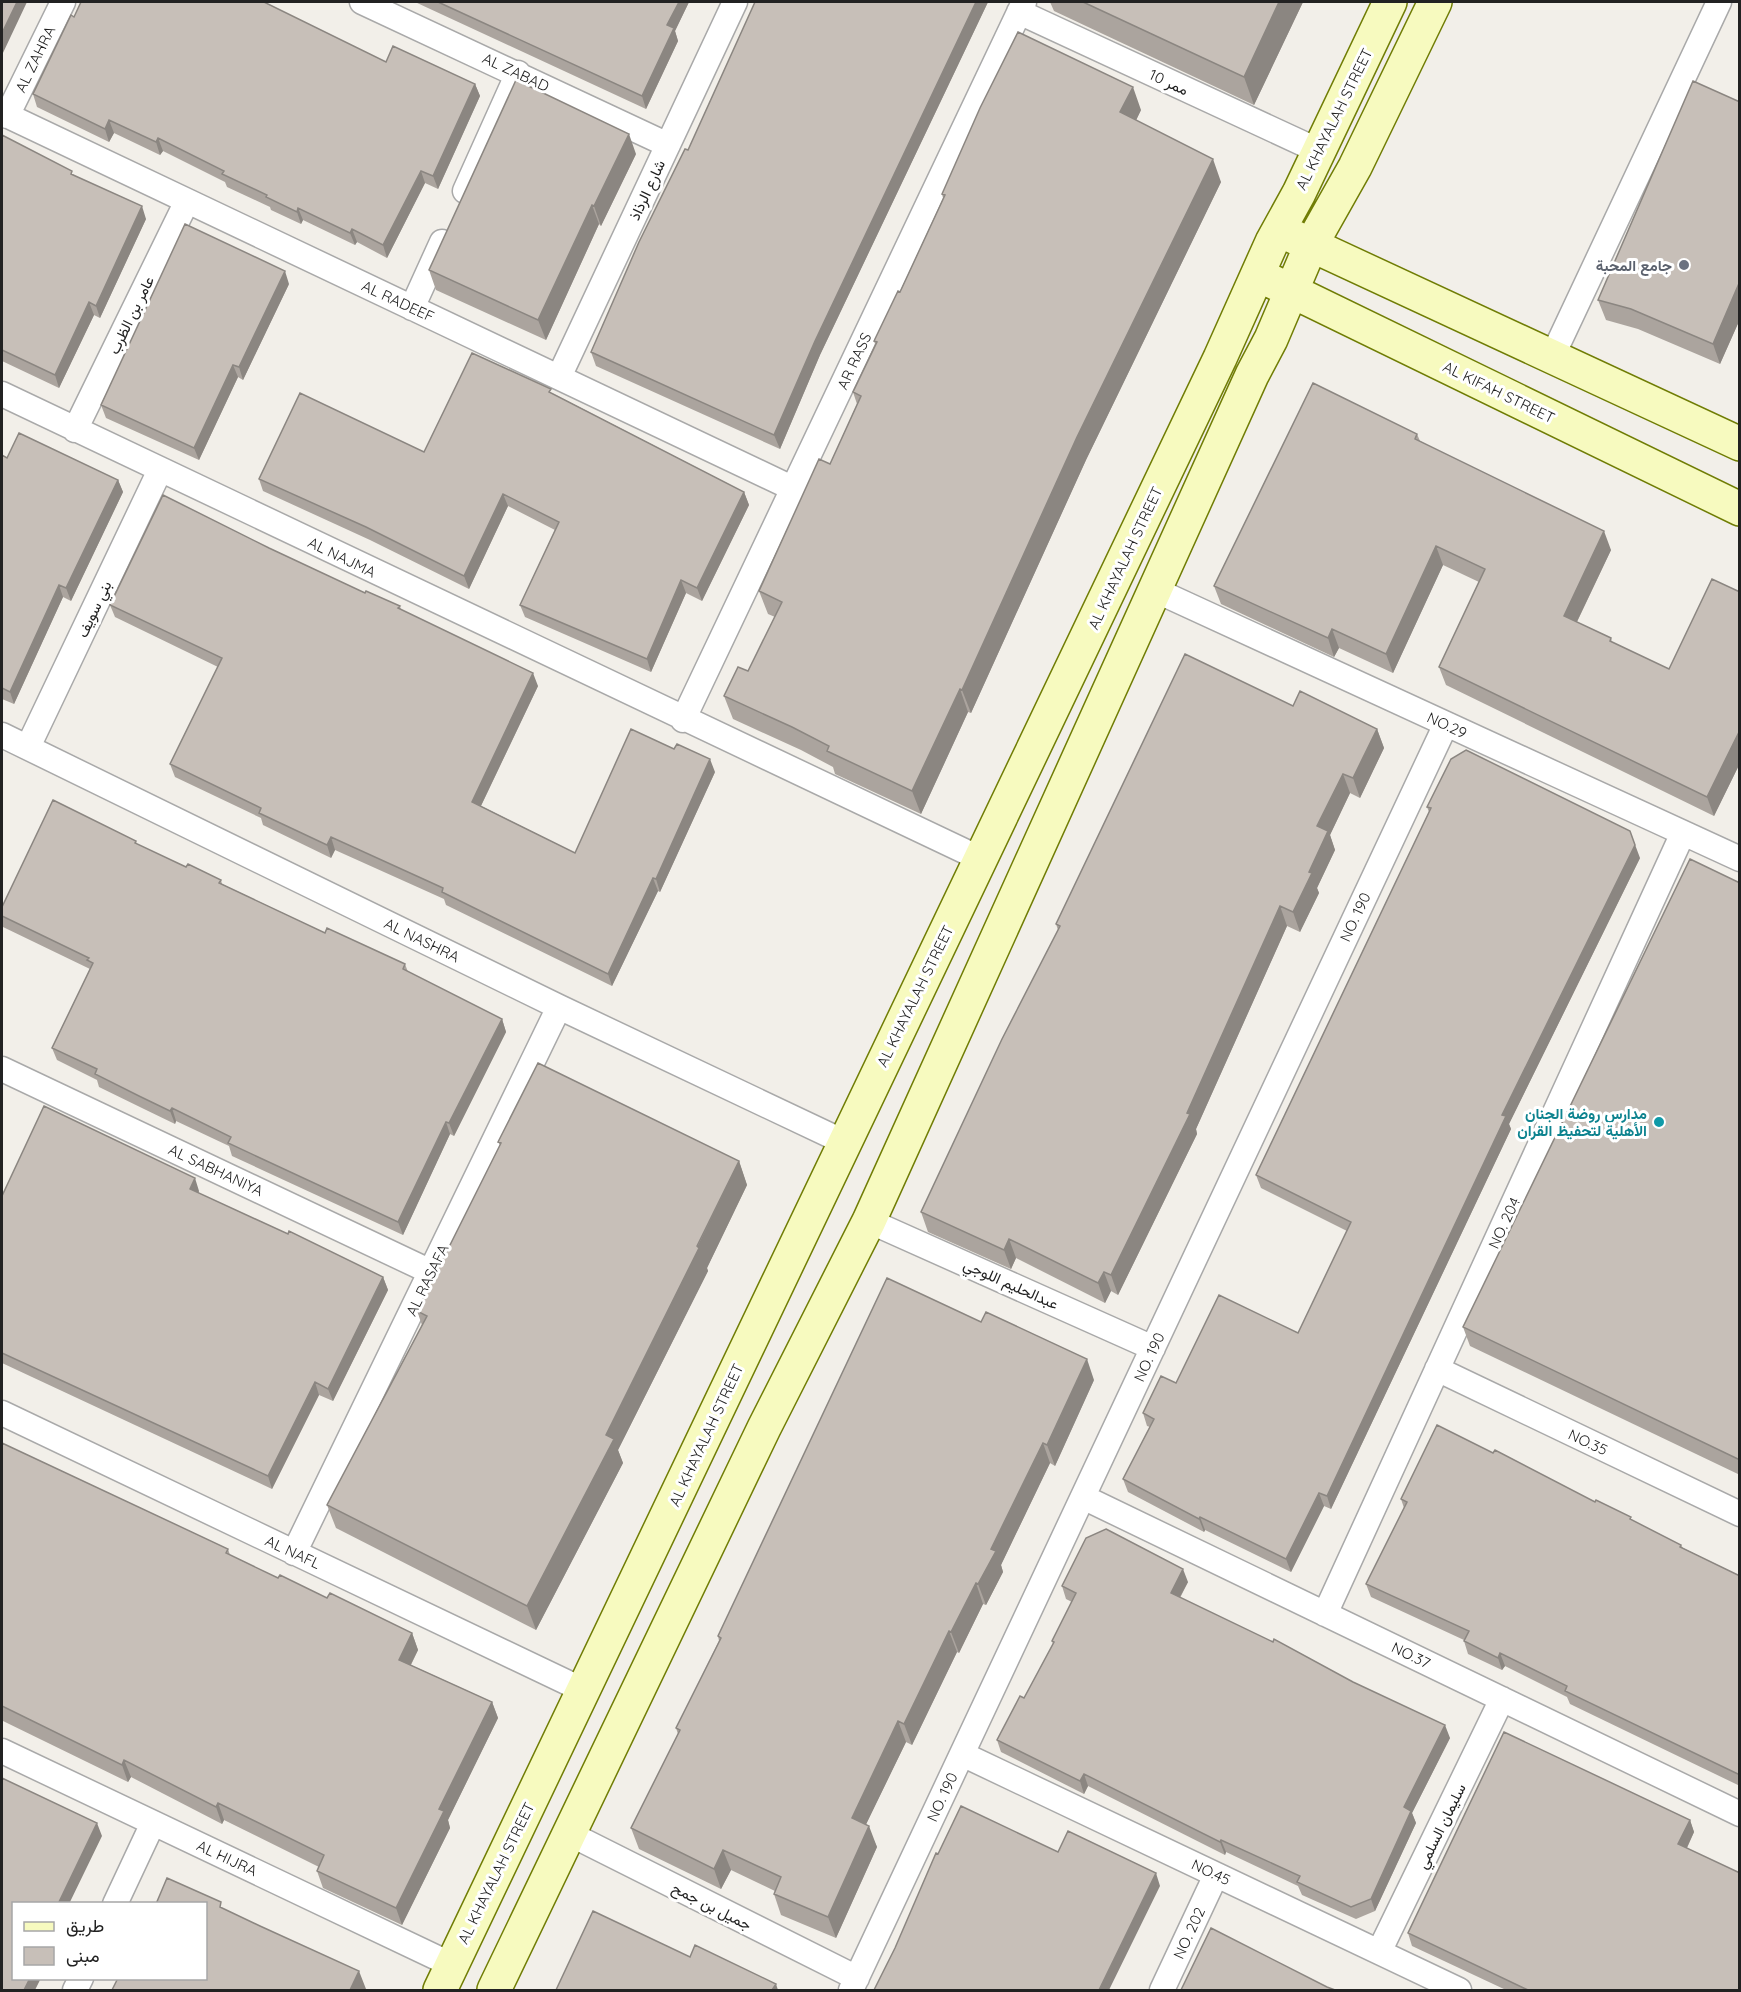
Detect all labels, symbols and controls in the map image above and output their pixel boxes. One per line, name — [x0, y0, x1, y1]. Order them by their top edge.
street label: AL ZAHRA — [11, 22, 59, 95]
street label: AL KHAYALAH STREET — [1291, 45, 1377, 193]
street label: AL ZABAD — [480, 48, 553, 96]
street label: ممر 10 — [1146, 65, 1192, 99]
street label: شارع الرذاذ — [625, 157, 671, 224]
place label: جامع المحبة — [1596, 256, 1672, 276]
marker: جامع المحبة — [1677, 258, 1691, 272]
street label: عامر بن الظرب — [104, 273, 159, 358]
street label: AL RADEEF — [359, 276, 437, 326]
street label: AR RASS — [833, 330, 875, 392]
street label: AL KIFAH STREET — [1440, 357, 1558, 427]
street label: AL KHAYALAH STREET — [1084, 484, 1166, 632]
street label: AL NAJMA — [305, 532, 379, 582]
street label: بني سويف — [73, 578, 119, 642]
street label: NO.29 — [1424, 708, 1470, 742]
street label: NO. 190 — [1335, 889, 1375, 945]
street label: AL NASHRA — [381, 914, 463, 967]
street label: AL KHAYALAH STREET — [872, 922, 958, 1070]
place label: مدارس روضة الجنان الأهلية لتحفيظ القران — [1517, 1104, 1647, 1140]
marker: مدارس روضة الجنان الأهلية لتحفيظ القران — [1652, 1115, 1666, 1129]
street label: AL SABHANIYA — [166, 1140, 267, 1200]
street label: NO. 204 — [1484, 1194, 1524, 1252]
street label: AL RASAFA — [401, 1241, 453, 1319]
street label: عبدالحليم اللوجي — [959, 1255, 1062, 1317]
street label: NO. 190 — [1129, 1329, 1169, 1385]
street label: AL KHAYALAH STREET — [665, 1361, 747, 1509]
street label: NO.35 — [1565, 1425, 1611, 1459]
street label: AL NAFL — [262, 1531, 324, 1573]
street label: NO.37 — [1389, 1638, 1434, 1673]
street label: NO. 190 — [922, 1769, 962, 1825]
street label: سليمان السلمي — [1412, 1780, 1474, 1874]
street label: AL KHAYALAH STREET — [453, 1799, 539, 1947]
street label: AL HIJRA — [194, 1836, 261, 1880]
street label: NO.45 — [1188, 1855, 1234, 1889]
street label: جميل بن جمح — [668, 1878, 755, 1936]
legend — [12, 1902, 207, 1980]
street label: NO. 202 — [1169, 1904, 1209, 1962]
text: طريق — [66, 1914, 104, 1937]
text: مبنى — [66, 1944, 100, 1967]

